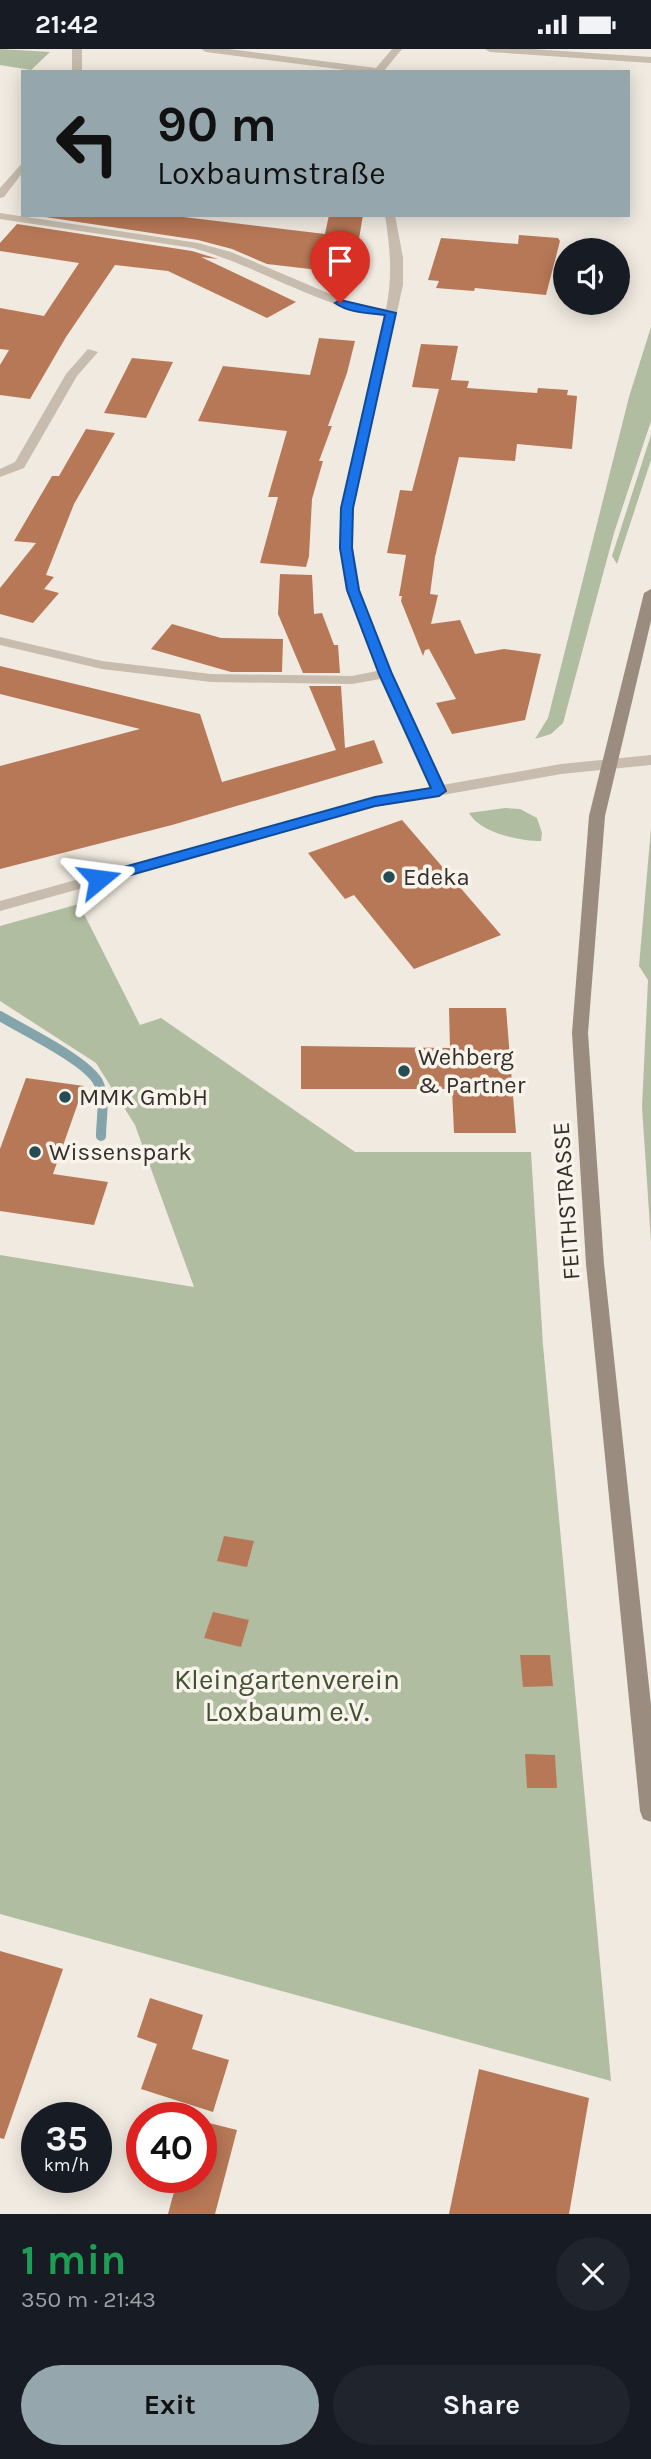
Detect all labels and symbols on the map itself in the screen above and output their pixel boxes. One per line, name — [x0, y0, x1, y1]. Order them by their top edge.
pin — [310, 231, 370, 303]
position arrow — [62, 842, 136, 916]
place label: Edeka — [403, 863, 470, 891]
marker: Edeka — [381, 869, 397, 885]
place label: Wehberg & Partner — [418, 1043, 526, 1099]
marker: Wehberg & Partner — [396, 1063, 412, 1079]
place label: MMK GmbH — [79, 1083, 208, 1111]
marker: MMK GmbH — [57, 1089, 73, 1105]
street label: FEITHSTRASSE — [547, 1121, 585, 1281]
place label: Wissenspark — [49, 1138, 192, 1166]
marker: Wissenspark — [27, 1144, 43, 1160]
park label: Kleingartenverein Loxbaum e.V. — [174, 1663, 400, 1728]
speed limit sign: 40 — [126, 2102, 217, 2193]

